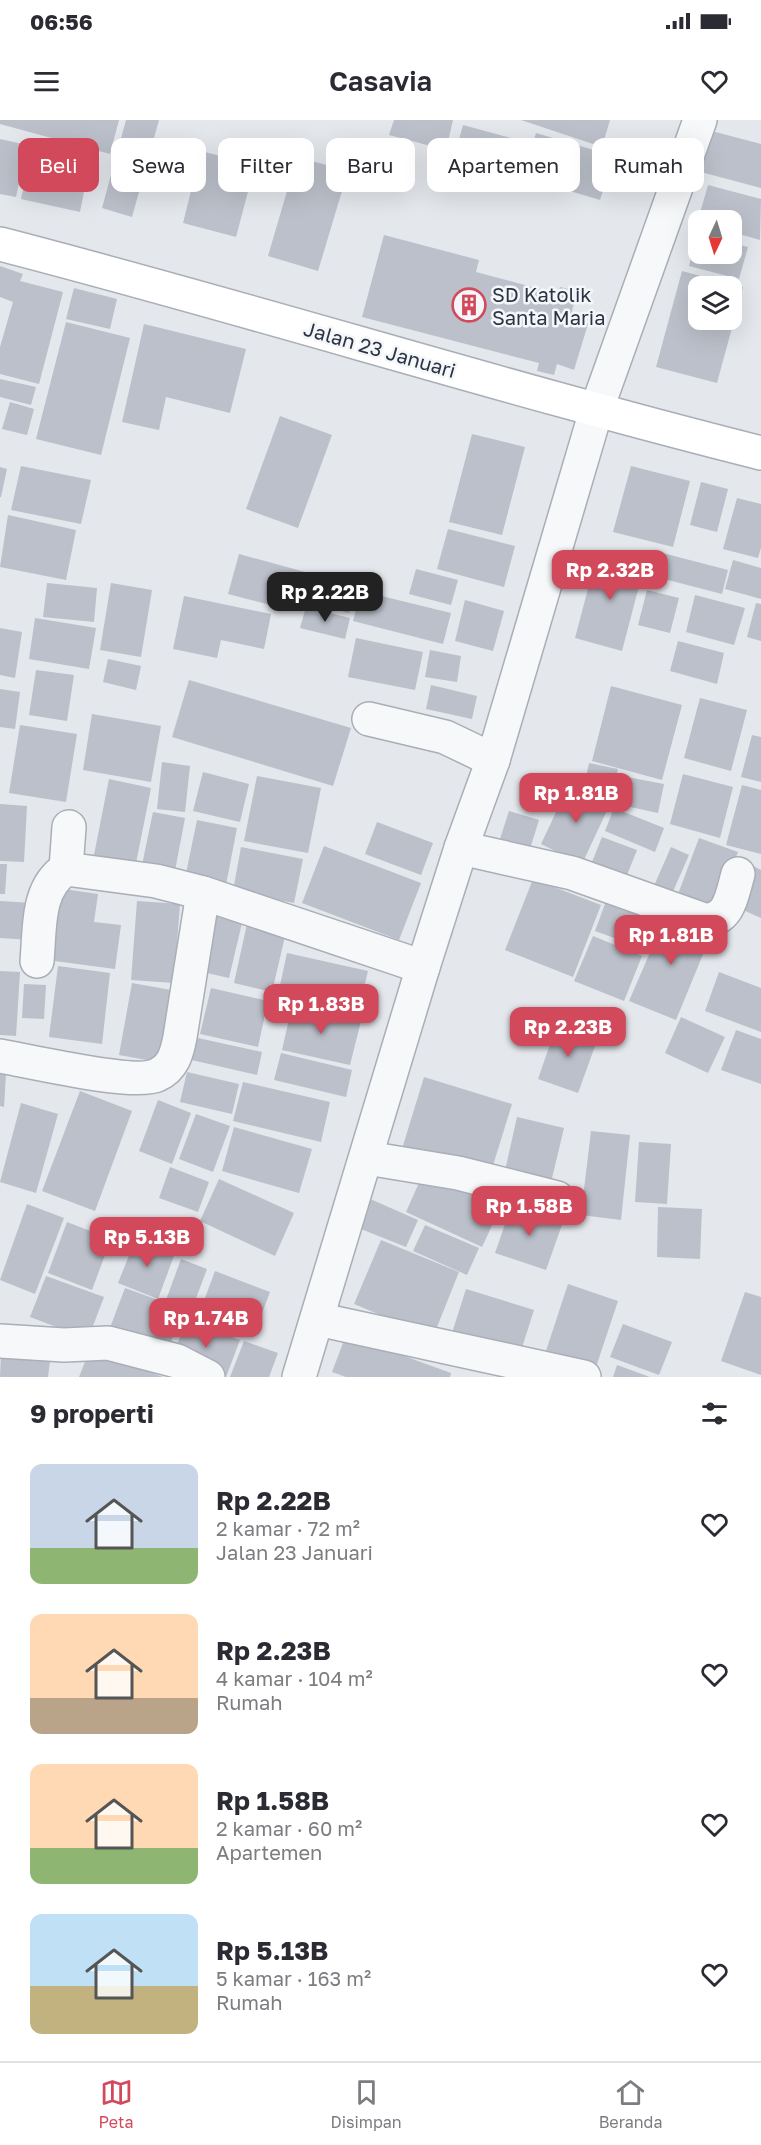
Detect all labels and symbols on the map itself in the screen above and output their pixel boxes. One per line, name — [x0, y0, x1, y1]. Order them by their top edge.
north arrow — [688, 210, 742, 264]
place label: SD Katolik Santa Maria — [492, 282, 605, 329]
building icon: SD Katolik Santa Maria — [451, 287, 487, 323]
street label: Jalan 23 Januari — [301, 316, 459, 382]
pin: Rp 2.32B — [548, 550, 672, 601]
pin: Rp 2.22B — [263, 572, 387, 623]
pin: Rp 1.81B — [514, 773, 638, 824]
pin: Rp 1.81B — [609, 915, 733, 966]
pin: Rp 1.83B — [259, 984, 383, 1035]
pin: Rp 2.23B — [506, 1007, 630, 1058]
pin: Rp 1.58B — [467, 1186, 591, 1237]
pin: Rp 5.13B — [85, 1217, 209, 1268]
pin: Rp 1.74B — [144, 1298, 268, 1349]

